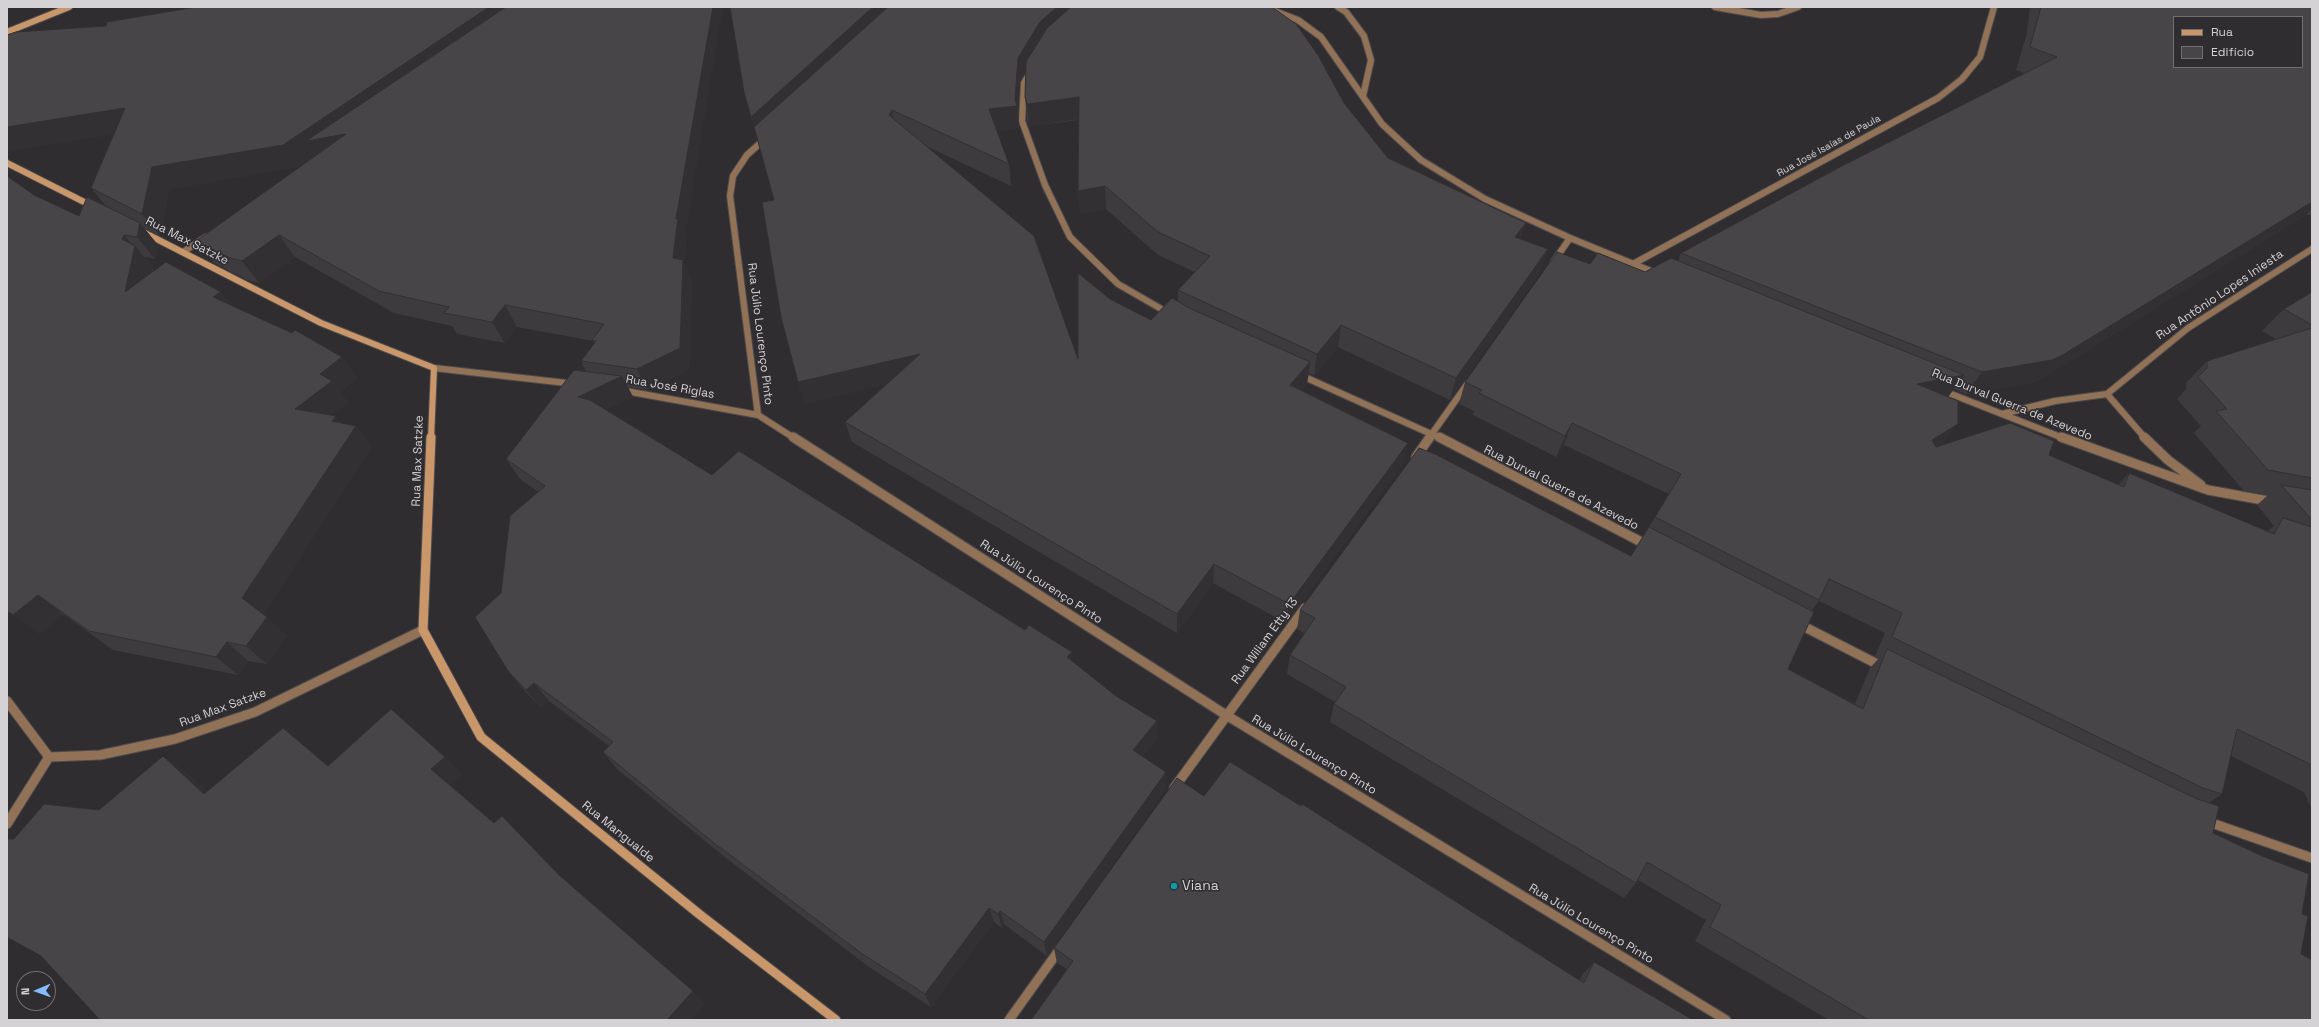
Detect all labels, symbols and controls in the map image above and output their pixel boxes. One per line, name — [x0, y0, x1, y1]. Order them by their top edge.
legend — [2173, 16, 2303, 68]
text: Rua — [2211, 24, 2233, 40]
text: Edifício — [2211, 44, 2254, 60]
street label: Rua José Isaías de Paula — [1775, 112, 1883, 180]
street label: Rua Max Satzke — [143, 214, 231, 268]
street label: Rua Antônio Lopes Iniesta — [2154, 247, 2286, 343]
street label: Rua Júlio Lourenço Pinto — [744, 262, 776, 406]
street label: Rua Durval Guerra de Azevedo — [1930, 366, 2094, 444]
street label: Rua José Riglas — [624, 372, 716, 402]
street label: Rua Max Satzke — [409, 415, 427, 507]
street label: Rua Durval Guerra de Azevedo — [1481, 443, 1641, 533]
street label: Rua Júlio Lourenço Pinto — [977, 537, 1105, 627]
street label: Rua Wiliam Etty 13 — [1229, 595, 1301, 687]
street label: Rua Max Satzke — [178, 686, 268, 730]
street label: Rua Júlio Lourenço Pinto — [1249, 712, 1379, 798]
street label: Rua Mangualde — [579, 798, 657, 866]
place label: Viana — [1182, 878, 1219, 894]
marker: Viana — [1169, 881, 1179, 891]
street label: Rua Júlio Lourenço Pinto — [1526, 881, 1656, 967]
north arrow — [16, 971, 56, 1011]
text: N — [18, 987, 32, 995]

